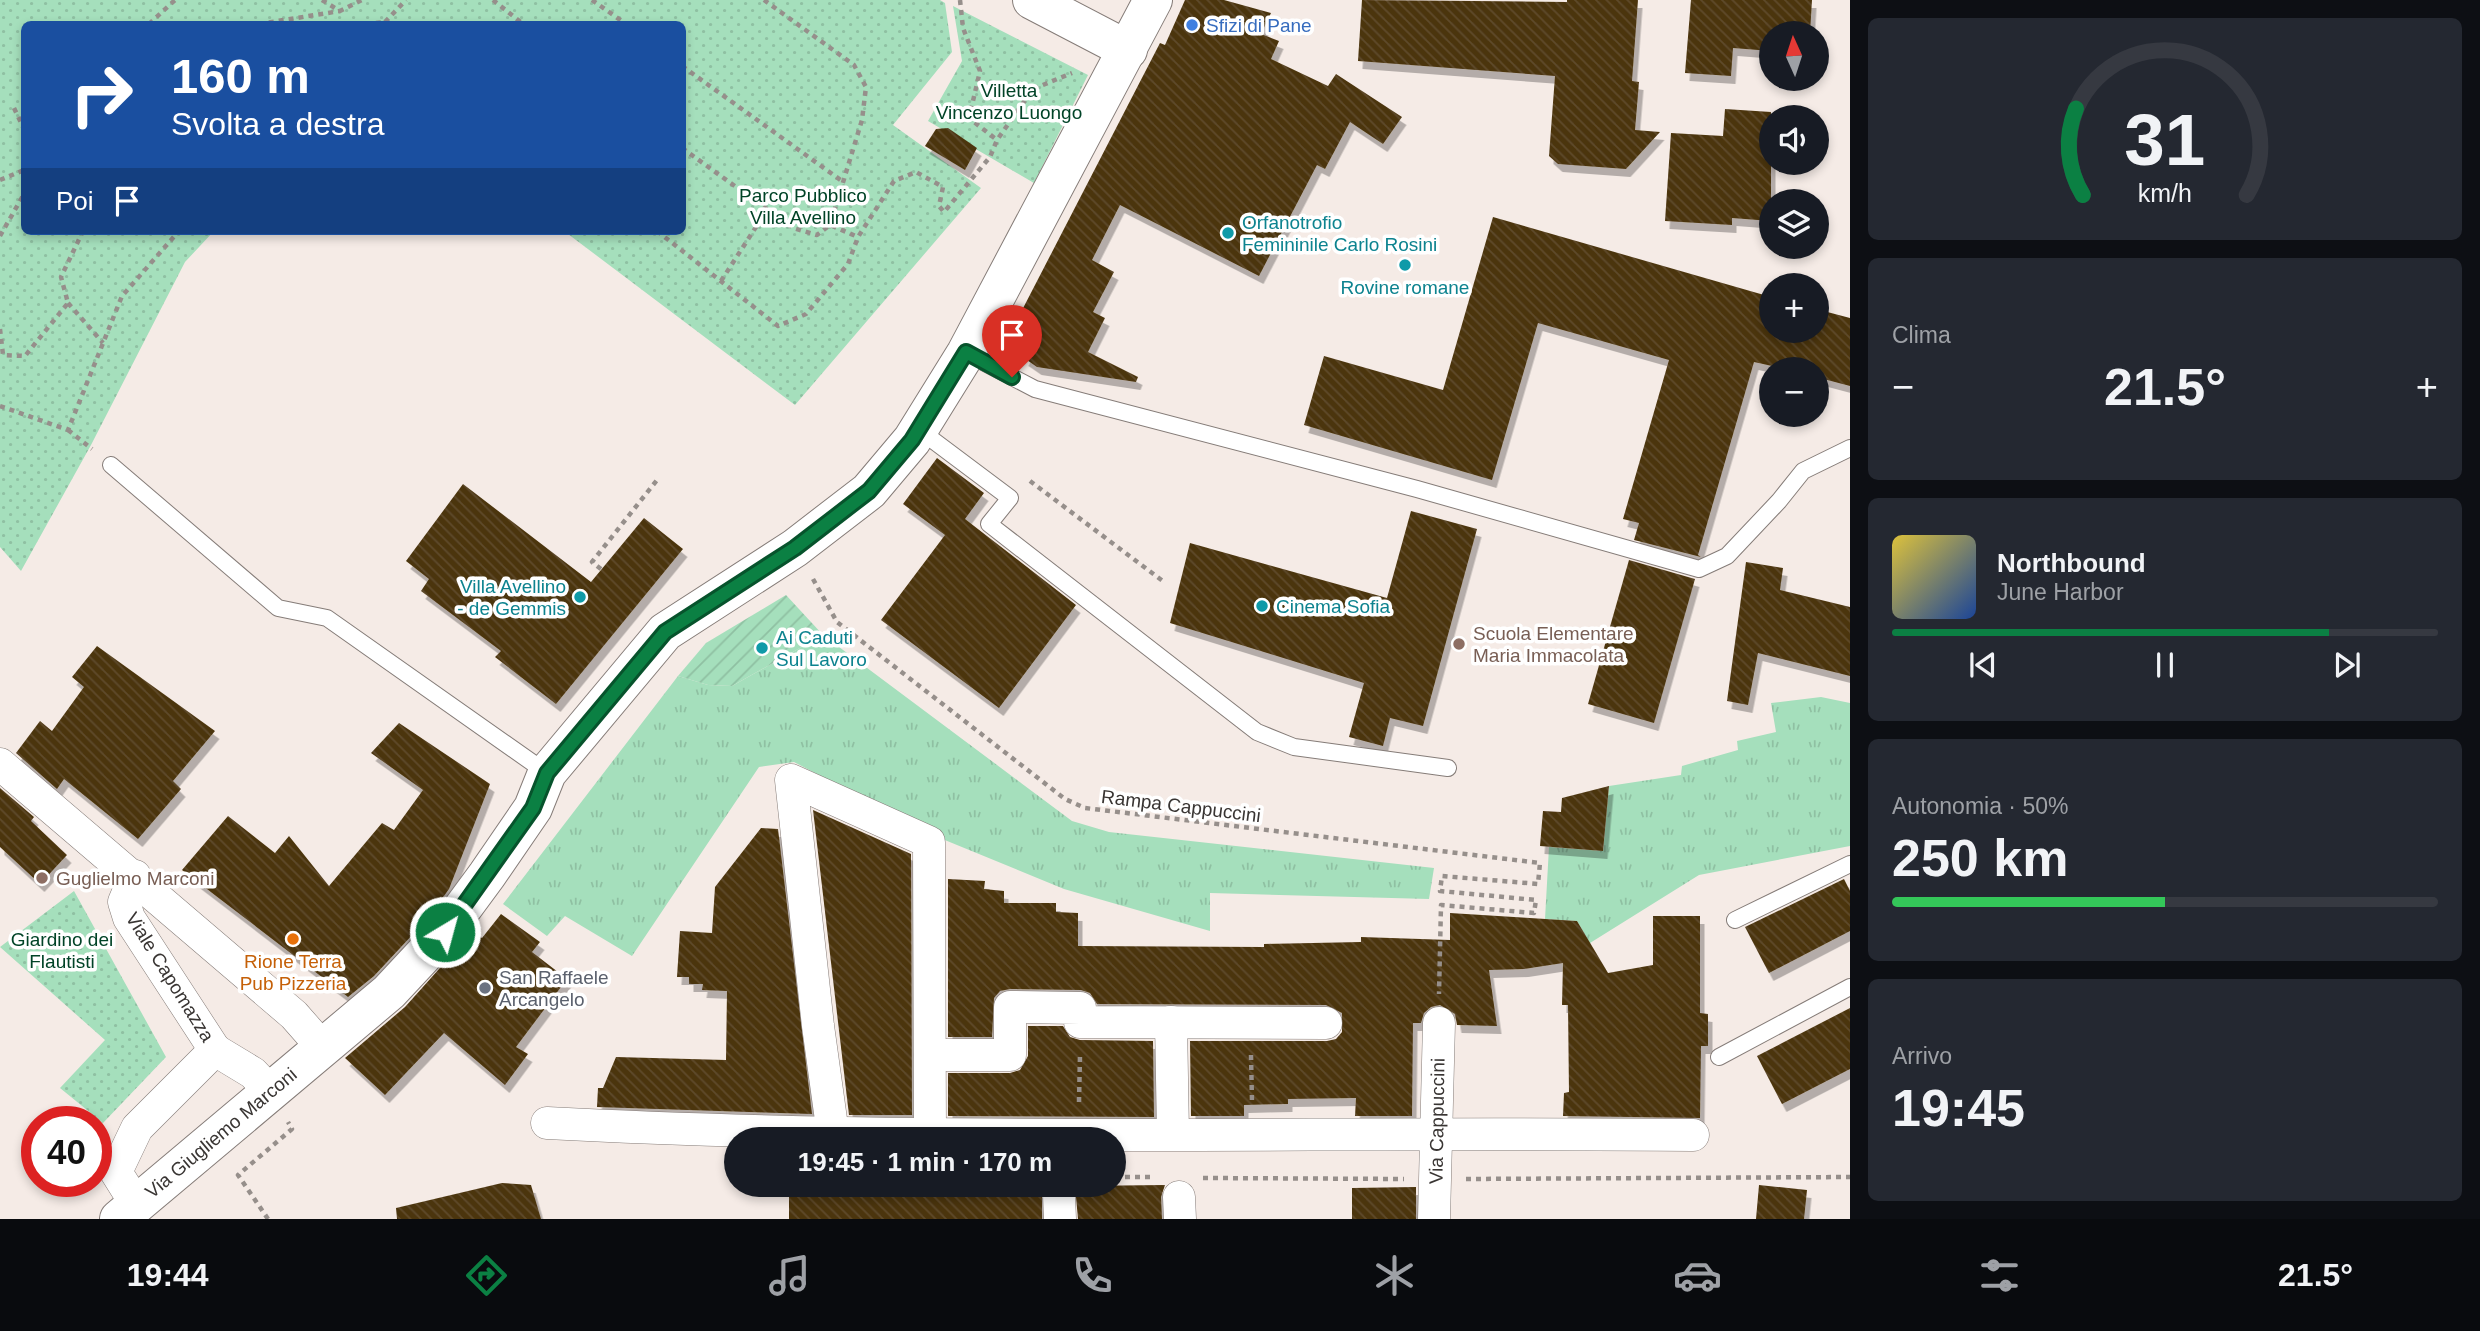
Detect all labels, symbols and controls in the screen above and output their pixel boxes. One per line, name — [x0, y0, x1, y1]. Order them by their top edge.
place label: Sfizi di Pane — [1206, 15, 1312, 36]
marker: Sfizi di Pane — [1184, 17, 1200, 33]
north arrow — [1759, 21, 1829, 91]
map controls — [1759, 21, 1829, 427]
icon: right — [56, 49, 147, 140]
text: 160 m — [171, 49, 310, 103]
park label: Villetta Vincenzo Luongo — [936, 80, 1082, 123]
text: 31 — [2125, 99, 2205, 180]
button: sound — [1759, 105, 1829, 175]
text: Svolta a destra — [171, 106, 384, 142]
text: km/h — [2138, 179, 2192, 207]
icon: arrive — [108, 182, 146, 220]
park label: Parco Pubblico Villa Avellino — [739, 185, 867, 228]
text: Poi — [56, 186, 94, 216]
button: layers — [1759, 189, 1829, 259]
place label: Orfanotrofio Femininile Carlo Rosini — [1242, 212, 1437, 255]
marker: Orfanotrofio Femininile Carlo Rosini — [1220, 225, 1236, 241]
marker: Rovine romane — [1397, 257, 1413, 273]
button: + — [1759, 273, 1829, 343]
place label: Rovine romane — [1341, 277, 1469, 298]
pin — [982, 305, 1042, 377]
icon: arrive — [993, 316, 1031, 354]
text: Clima — [1892, 322, 1951, 348]
button: − — [1759, 357, 1829, 427]
text: 21.5° — [2104, 358, 2226, 416]
text: − — [1892, 366, 1914, 408]
text: + — [2416, 366, 2438, 408]
text: Northbound — [1997, 548, 2146, 578]
place label: Villa Avellino - de Gemmis — [457, 576, 566, 619]
text: June Harbor — [1997, 579, 2124, 605]
marker: Villa Avellino - de Gemmis — [572, 589, 588, 605]
place label: Cinema Sofia — [1276, 596, 1390, 617]
marker: Cinema Sofia — [1254, 598, 1270, 614]
place label: Scuola Elementare Maria Immacolata — [1473, 623, 1634, 666]
place label: Ai Caduti Sul Lavoro — [776, 627, 867, 670]
marker: Scuola Elementare Maria Immacolata — [1451, 636, 1467, 652]
marker: Ai Caduti Sul Lavoro — [754, 640, 770, 656]
icon: previous — [1964, 646, 2002, 684]
icon: pause — [2146, 646, 2184, 684]
icon: next — [2328, 646, 2366, 684]
street label: Rampa Cappuccini — [1100, 786, 1262, 826]
text: Autonomia · 50% — [1892, 793, 2068, 819]
text: 250 km — [1892, 829, 2068, 887]
place label: Guglielmo Marconi — [56, 868, 214, 889]
marker: Guglielmo Marconi — [34, 870, 50, 886]
position arrow — [408, 895, 482, 969]
street label: Viale Capomazza — [122, 908, 218, 1046]
park label: Giardino dei Flautisti — [11, 929, 113, 972]
marker: Rione Terra Pub Pizzeria — [285, 931, 301, 947]
place label: Rione Terra Pub Pizzeria — [240, 951, 347, 994]
place label: San Raffaele Arcangelo — [499, 967, 609, 1010]
marker: San Raffaele Arcangelo — [477, 980, 493, 996]
text: Arrivo — [1892, 1043, 1952, 1069]
street label: Via Cappuccini — [1425, 1058, 1449, 1184]
street label: Via Giugliemo Marconi — [141, 1064, 301, 1202]
text: 19:45 — [1892, 1079, 2025, 1137]
speed limit sign: 40 — [21, 1106, 112, 1197]
text: 19:45 · 1 min · 170 m — [798, 1147, 1052, 1177]
icon: directions — [462, 1251, 511, 1300]
icon: music — [765, 1251, 814, 1300]
icon: phone — [1068, 1251, 1117, 1300]
icon: climate — [1370, 1251, 1419, 1300]
icon: car — [1673, 1251, 1722, 1300]
icon: filters — [1975, 1251, 2024, 1300]
text: 19:44 — [127, 1257, 209, 1293]
text: 21.5° — [2278, 1257, 2353, 1293]

